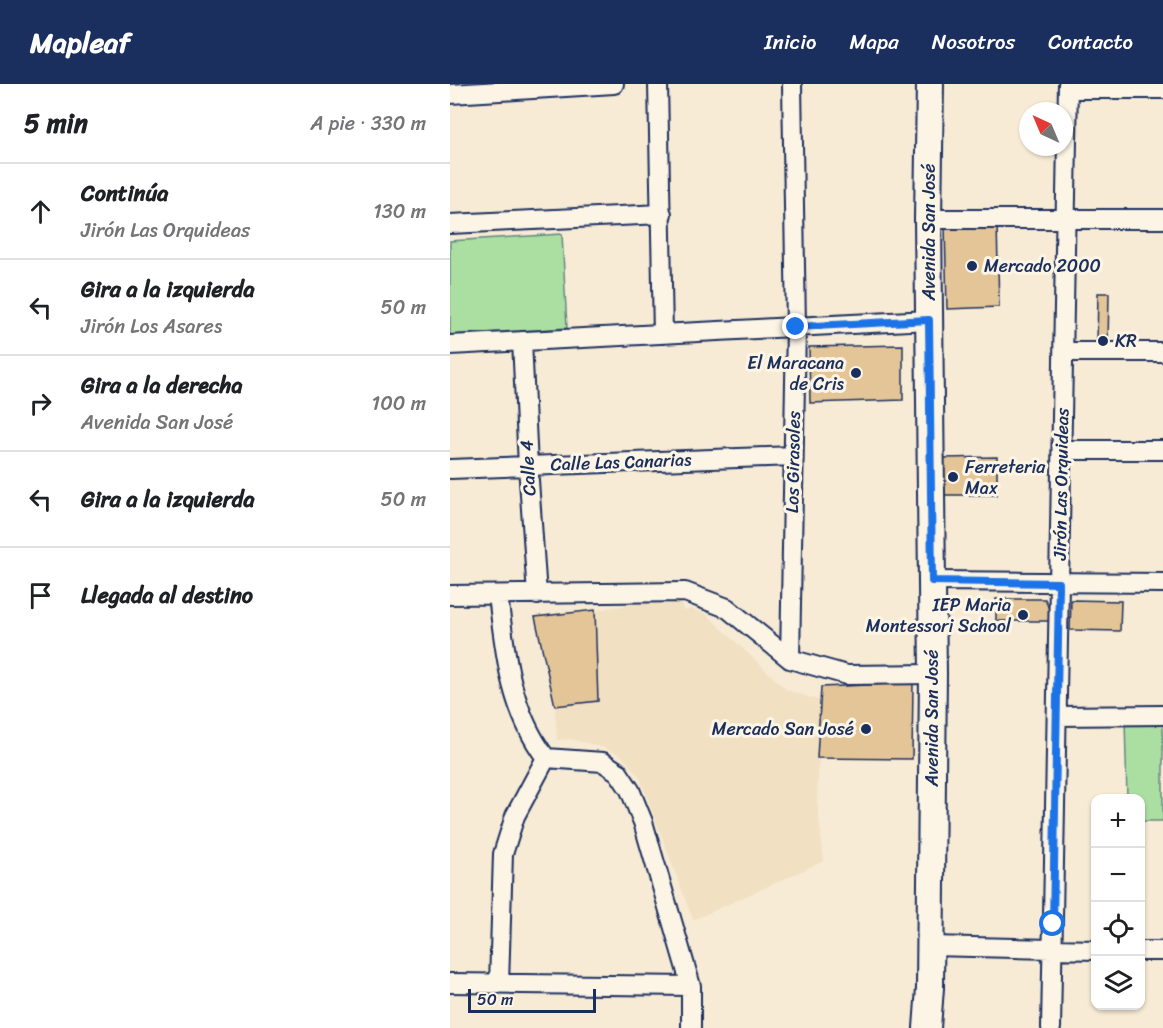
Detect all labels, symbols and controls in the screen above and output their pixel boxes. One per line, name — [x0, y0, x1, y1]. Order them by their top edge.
text: Mapleaf — [30, 18, 130, 67]
text: Inicio — [764, 23, 816, 61]
text: Mapa — [849, 23, 899, 61]
text: Nosotros — [932, 23, 1015, 61]
text: Contacto — [1048, 23, 1133, 61]
text: 5 min — [24, 100, 88, 146]
north arrow — [1019, 102, 1073, 156]
text: A pie · 330 m — [310, 106, 426, 141]
street label: Avenida San José — [913, 163, 945, 302]
text: Continúa — [81, 174, 168, 213]
text: 130 m — [373, 194, 426, 229]
icon: ahead — [24, 195, 57, 228]
text: Jirón Las Orquideas — [81, 213, 250, 248]
place label: Mercado 2000 — [984, 250, 1101, 282]
marker: Mercado 2000 — [965, 259, 979, 273]
text: Gira a la izquierda — [81, 270, 254, 309]
text: 50 m — [381, 290, 426, 325]
icon: left — [24, 291, 57, 324]
text: Jirón Los Asares — [81, 309, 222, 344]
route end — [782, 313, 808, 339]
place label: KR — [1115, 325, 1137, 357]
marker: KR — [1096, 334, 1110, 348]
place label: El Maracana de Cris — [747, 347, 845, 400]
text: Gira a la derecha — [81, 366, 242, 405]
marker: El Maracana de Cris — [849, 366, 863, 380]
text: 100 m — [372, 386, 426, 421]
icon: right — [24, 387, 57, 420]
text: Avenida San José — [81, 405, 233, 440]
street label: Jirón Las Orquideas — [1044, 407, 1078, 561]
street label: Los Girasoles — [776, 410, 810, 513]
street label: Calle 4 — [511, 439, 545, 497]
street label: Calle Las Canarias — [550, 444, 693, 480]
place label: Ferreteria Max — [965, 451, 1046, 504]
marker: Ferreteria Max — [946, 470, 960, 484]
text: Gira a la izquierda — [81, 480, 254, 519]
text: 50 m — [381, 482, 426, 517]
icon: left — [24, 483, 57, 516]
text: Llegada al destino — [81, 576, 253, 615]
icon: arrive — [24, 579, 57, 612]
place label: IEP Maria Montessori School — [866, 589, 1012, 642]
marker: IEP Maria Montessori School — [1016, 608, 1030, 622]
street label: Avenida San José — [916, 649, 948, 788]
place label: Mercado San José — [712, 713, 854, 745]
marker: Mercado San José — [859, 722, 873, 736]
map controls — [1091, 794, 1145, 1010]
button: + — [1091, 794, 1145, 848]
button: − — [1091, 848, 1145, 902]
button: locate — [1091, 902, 1145, 956]
route start — [1039, 910, 1065, 936]
button: layers — [1091, 956, 1145, 1010]
text: 50 m — [477, 985, 513, 1014]
scale bar — [468, 986, 596, 1014]

